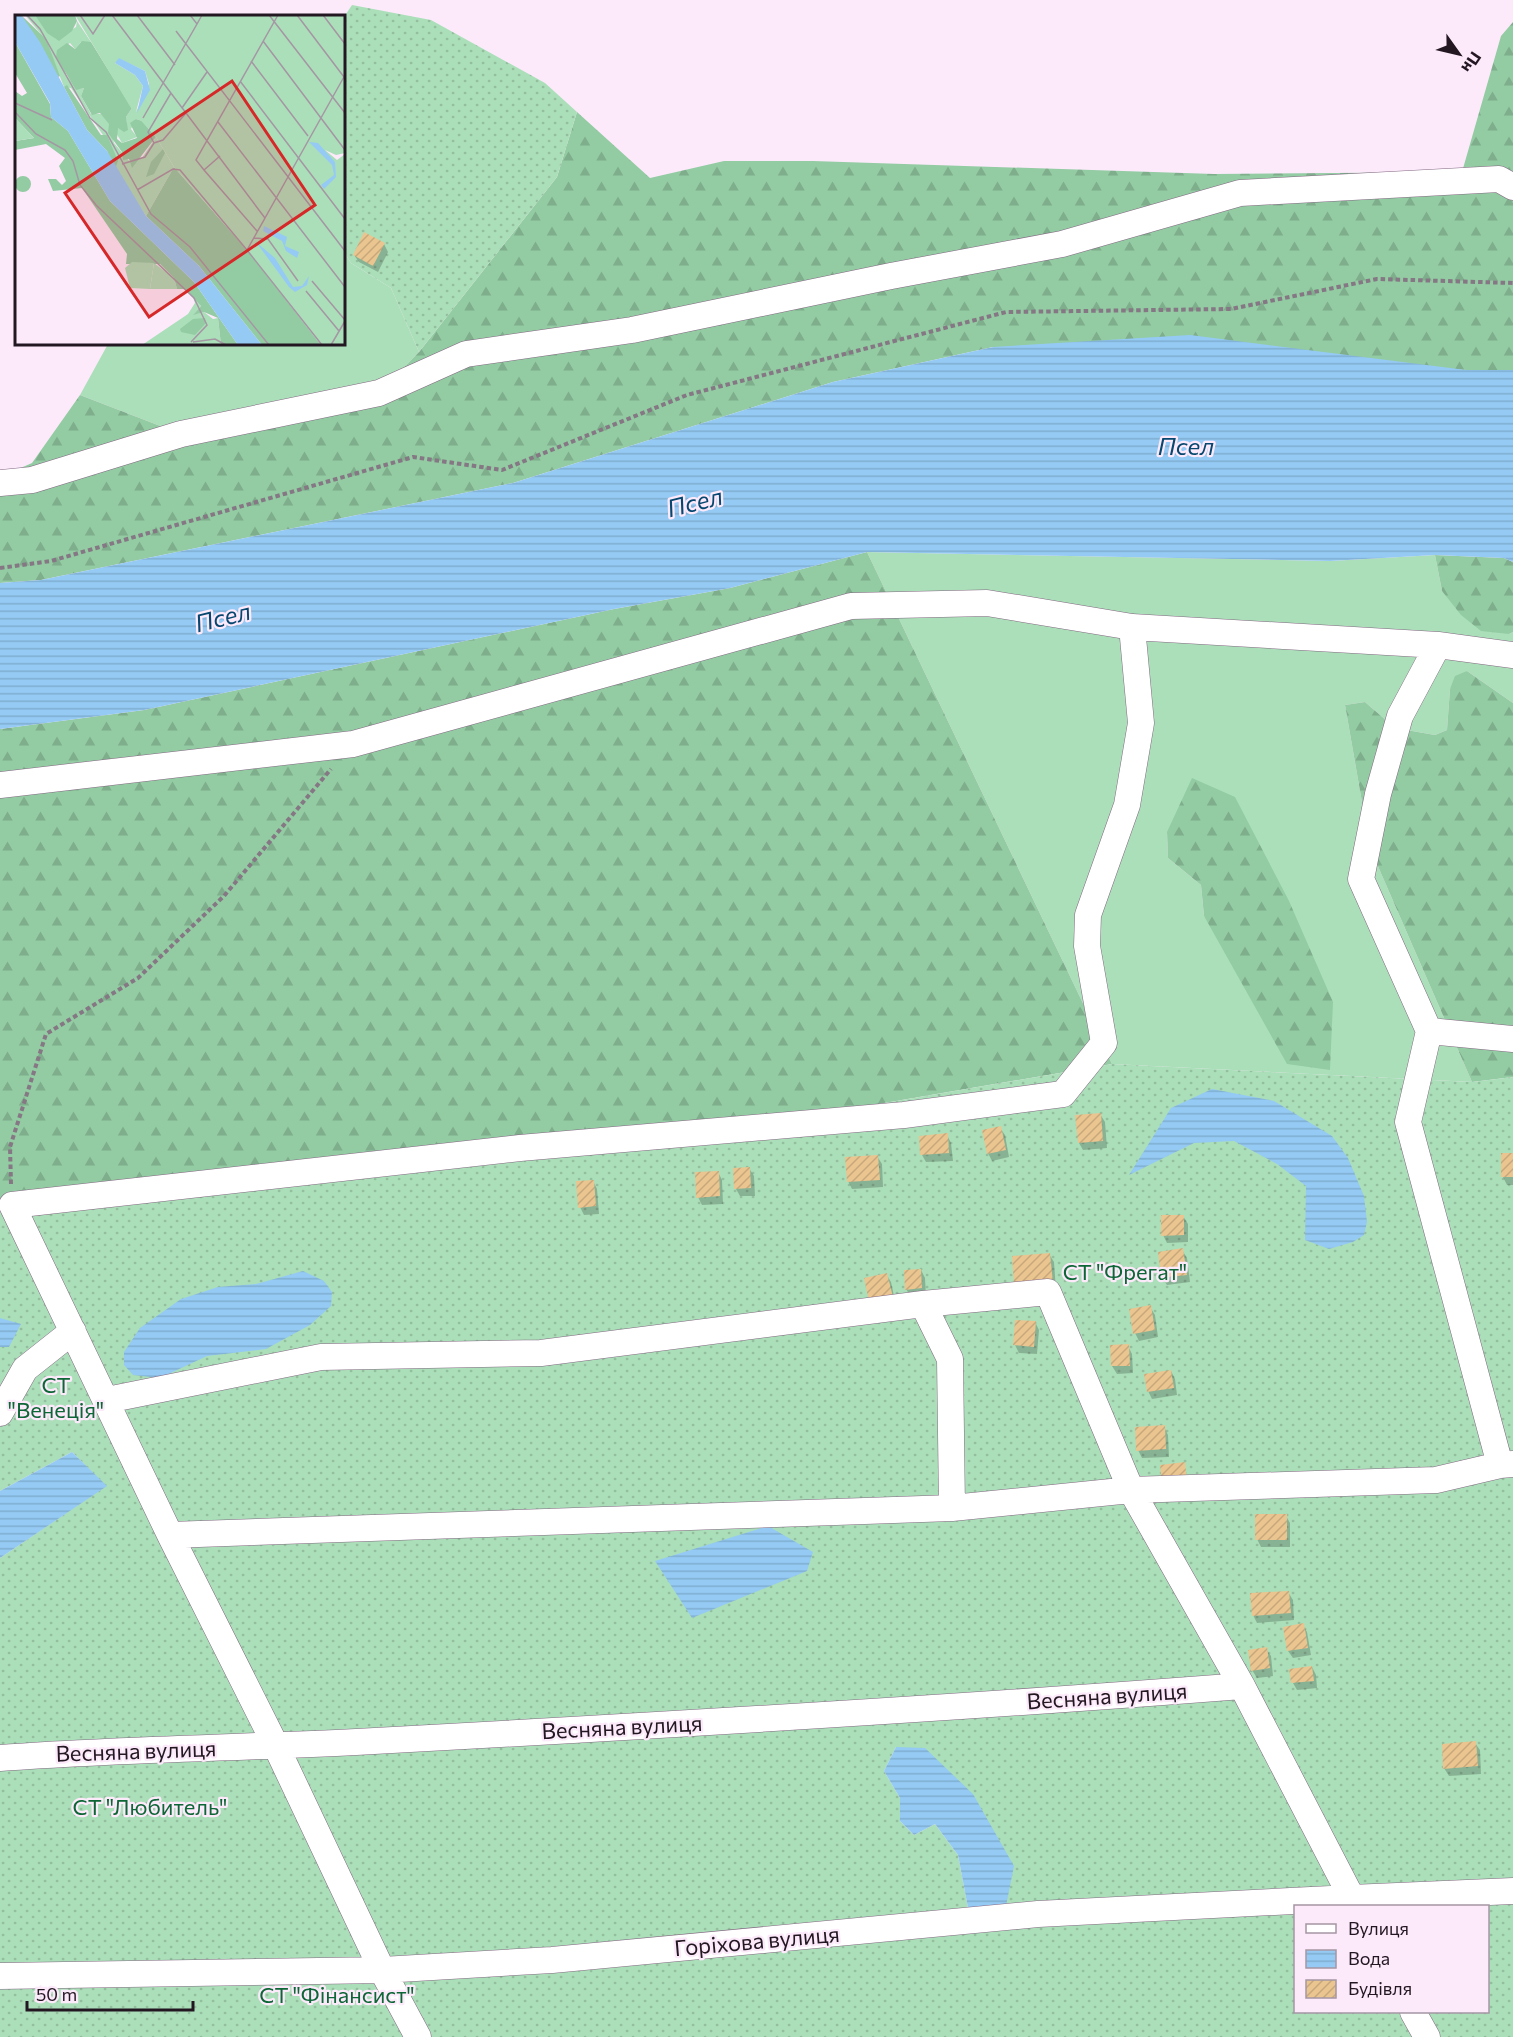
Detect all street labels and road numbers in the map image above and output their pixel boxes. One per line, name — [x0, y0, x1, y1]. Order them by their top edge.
street label: Весняна вулиця — [1026, 1676, 1188, 1715]
street label: Весняна вулиця — [541, 1709, 703, 1744]
street label: Весняна вулиця — [55, 1734, 217, 1767]
street label: Горіхова вулиця — [673, 1920, 841, 1961]

